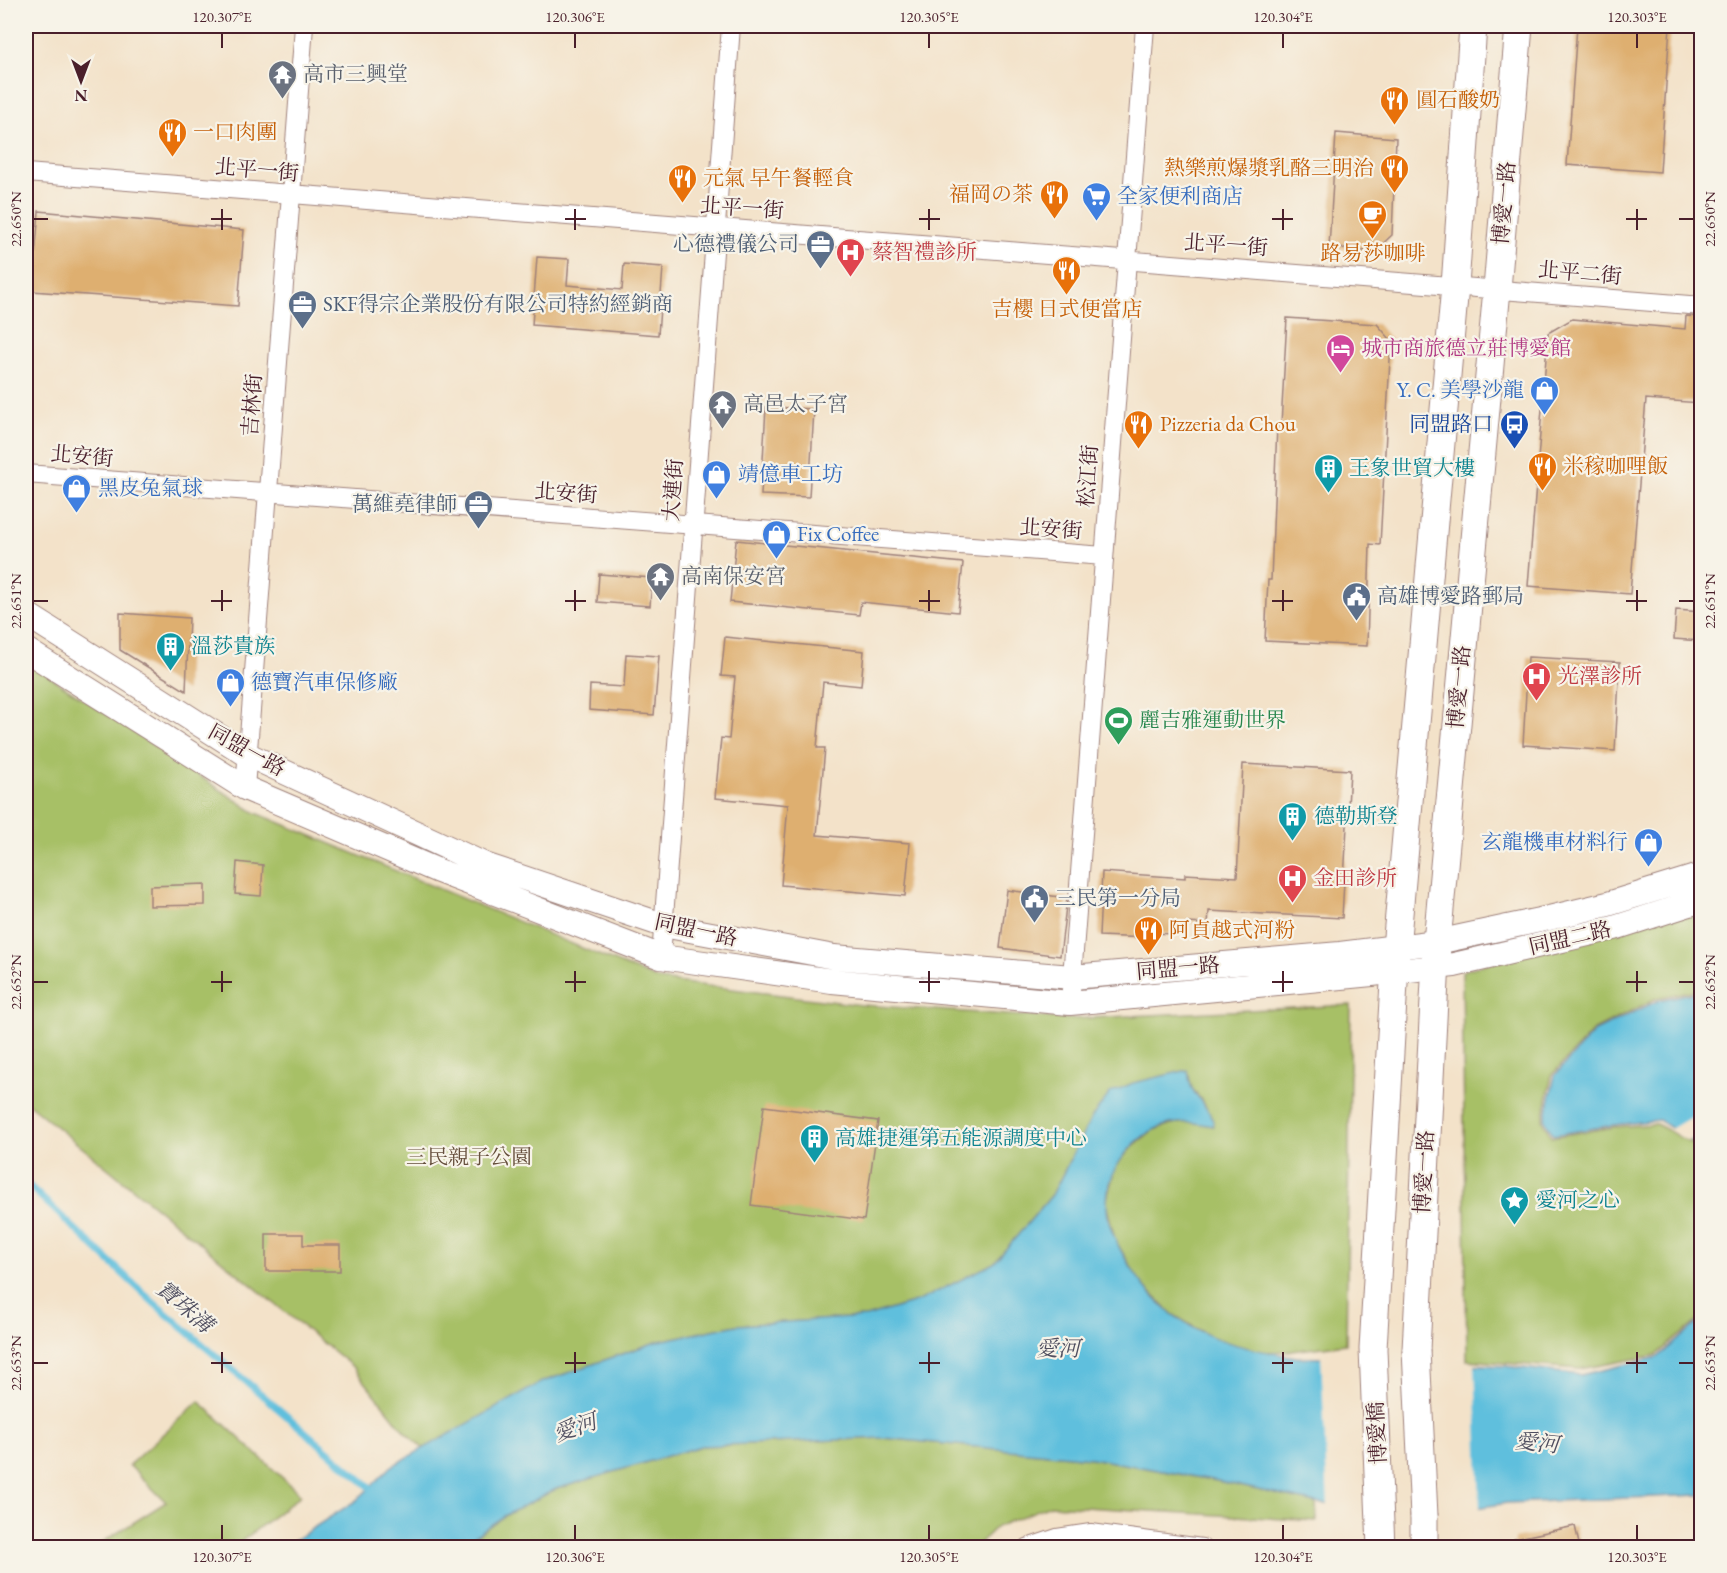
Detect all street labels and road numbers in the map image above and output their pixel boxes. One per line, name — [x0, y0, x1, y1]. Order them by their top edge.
street label: 北平一街 — [214, 152, 300, 187]
street label: 博愛一路 — [1486, 160, 1521, 246]
street label: 北平一街 — [699, 191, 785, 224]
street label: 北平一街 — [1183, 228, 1269, 261]
street label: 北平二街 — [1537, 255, 1623, 290]
street label: 吉林街 — [236, 373, 267, 437]
street label: 北安街 — [49, 439, 115, 472]
street label: 松江街 — [1072, 444, 1103, 508]
street label: 大連街 — [657, 458, 688, 522]
street label: 北安街 — [534, 477, 598, 508]
street label: 北安街 — [1019, 513, 1083, 544]
street label: 博愛一路 — [1441, 644, 1476, 730]
street label: 同盟一路 — [204, 717, 291, 782]
street label: 同盟一路 — [652, 908, 740, 951]
street label: 同盟二路 — [1526, 915, 1614, 960]
street label: 同盟一路 — [1135, 950, 1221, 985]
street label: 博愛一路 — [1408, 1129, 1439, 1215]
street label: 博愛橋 — [1361, 1401, 1392, 1465]

